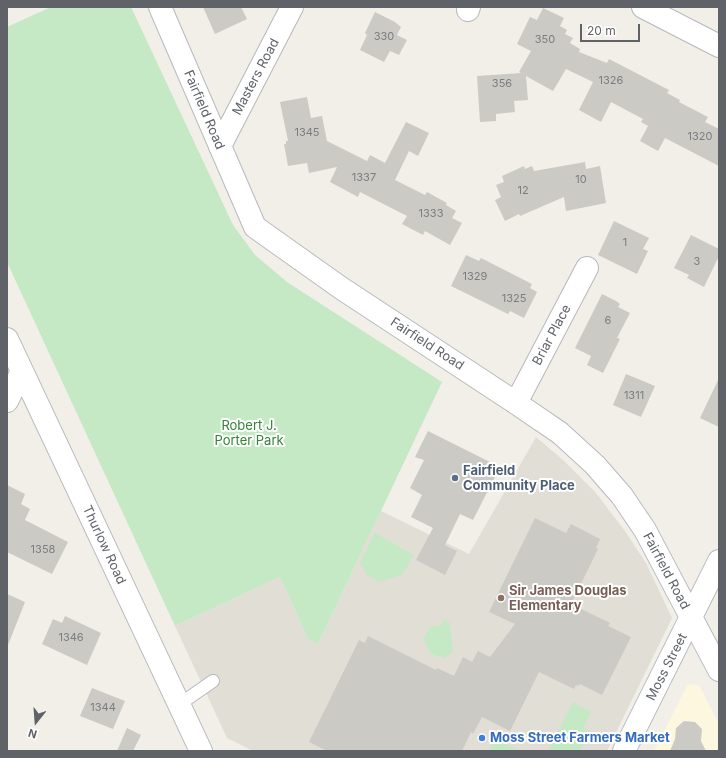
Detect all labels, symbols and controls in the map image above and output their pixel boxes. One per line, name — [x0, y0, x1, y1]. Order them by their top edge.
scale bar — [582, 16, 642, 42]
text: 20 m — [587, 23, 616, 38]
house number: 330 — [374, 30, 394, 44]
house number: 350 — [535, 33, 555, 47]
street label: Masters Road — [229, 36, 283, 118]
street label: Fairfield Road — [180, 68, 228, 152]
house number: 1326 — [599, 74, 623, 88]
house number: 356 — [492, 77, 512, 91]
house number: 1345 — [294, 126, 320, 140]
house number: 1320 — [688, 130, 712, 144]
house number: 1337 — [352, 171, 376, 185]
house number: 10 — [575, 173, 587, 187]
house number: 12 — [517, 184, 529, 198]
house number: 1333 — [419, 207, 443, 221]
house number: 1 — [623, 236, 627, 250]
house number: 3 — [694, 255, 700, 269]
house number: 1329 — [463, 270, 487, 284]
house number: 1325 — [502, 292, 526, 306]
street label: Briar Place — [530, 302, 574, 368]
street label: Fairfield Road — [387, 314, 467, 374]
house number: 6 — [605, 314, 611, 328]
house number: 1311 — [624, 389, 644, 403]
park label: Robert J. Porter Park — [214, 418, 284, 449]
place label: Fairfield Community Place — [463, 463, 575, 494]
marker: Fairfield Community Place — [450, 473, 460, 483]
street label: Thurlow Road — [79, 503, 129, 587]
street label: Fairfield Road — [639, 530, 693, 612]
house number: 1358 — [31, 543, 55, 557]
place label: Sir James Douglas Elementary — [509, 583, 627, 614]
marker: Sir James Douglas Elementary — [496, 593, 506, 603]
house number: 1346 — [58, 631, 84, 645]
street label: Moss Street — [643, 631, 691, 703]
house number: 1344 — [90, 701, 116, 715]
north arrow — [16, 702, 56, 742]
text: N — [26, 726, 39, 741]
place label: Moss Street Farmers Market — [490, 730, 670, 746]
marker: Moss Street Farmers Market — [477, 733, 487, 743]

